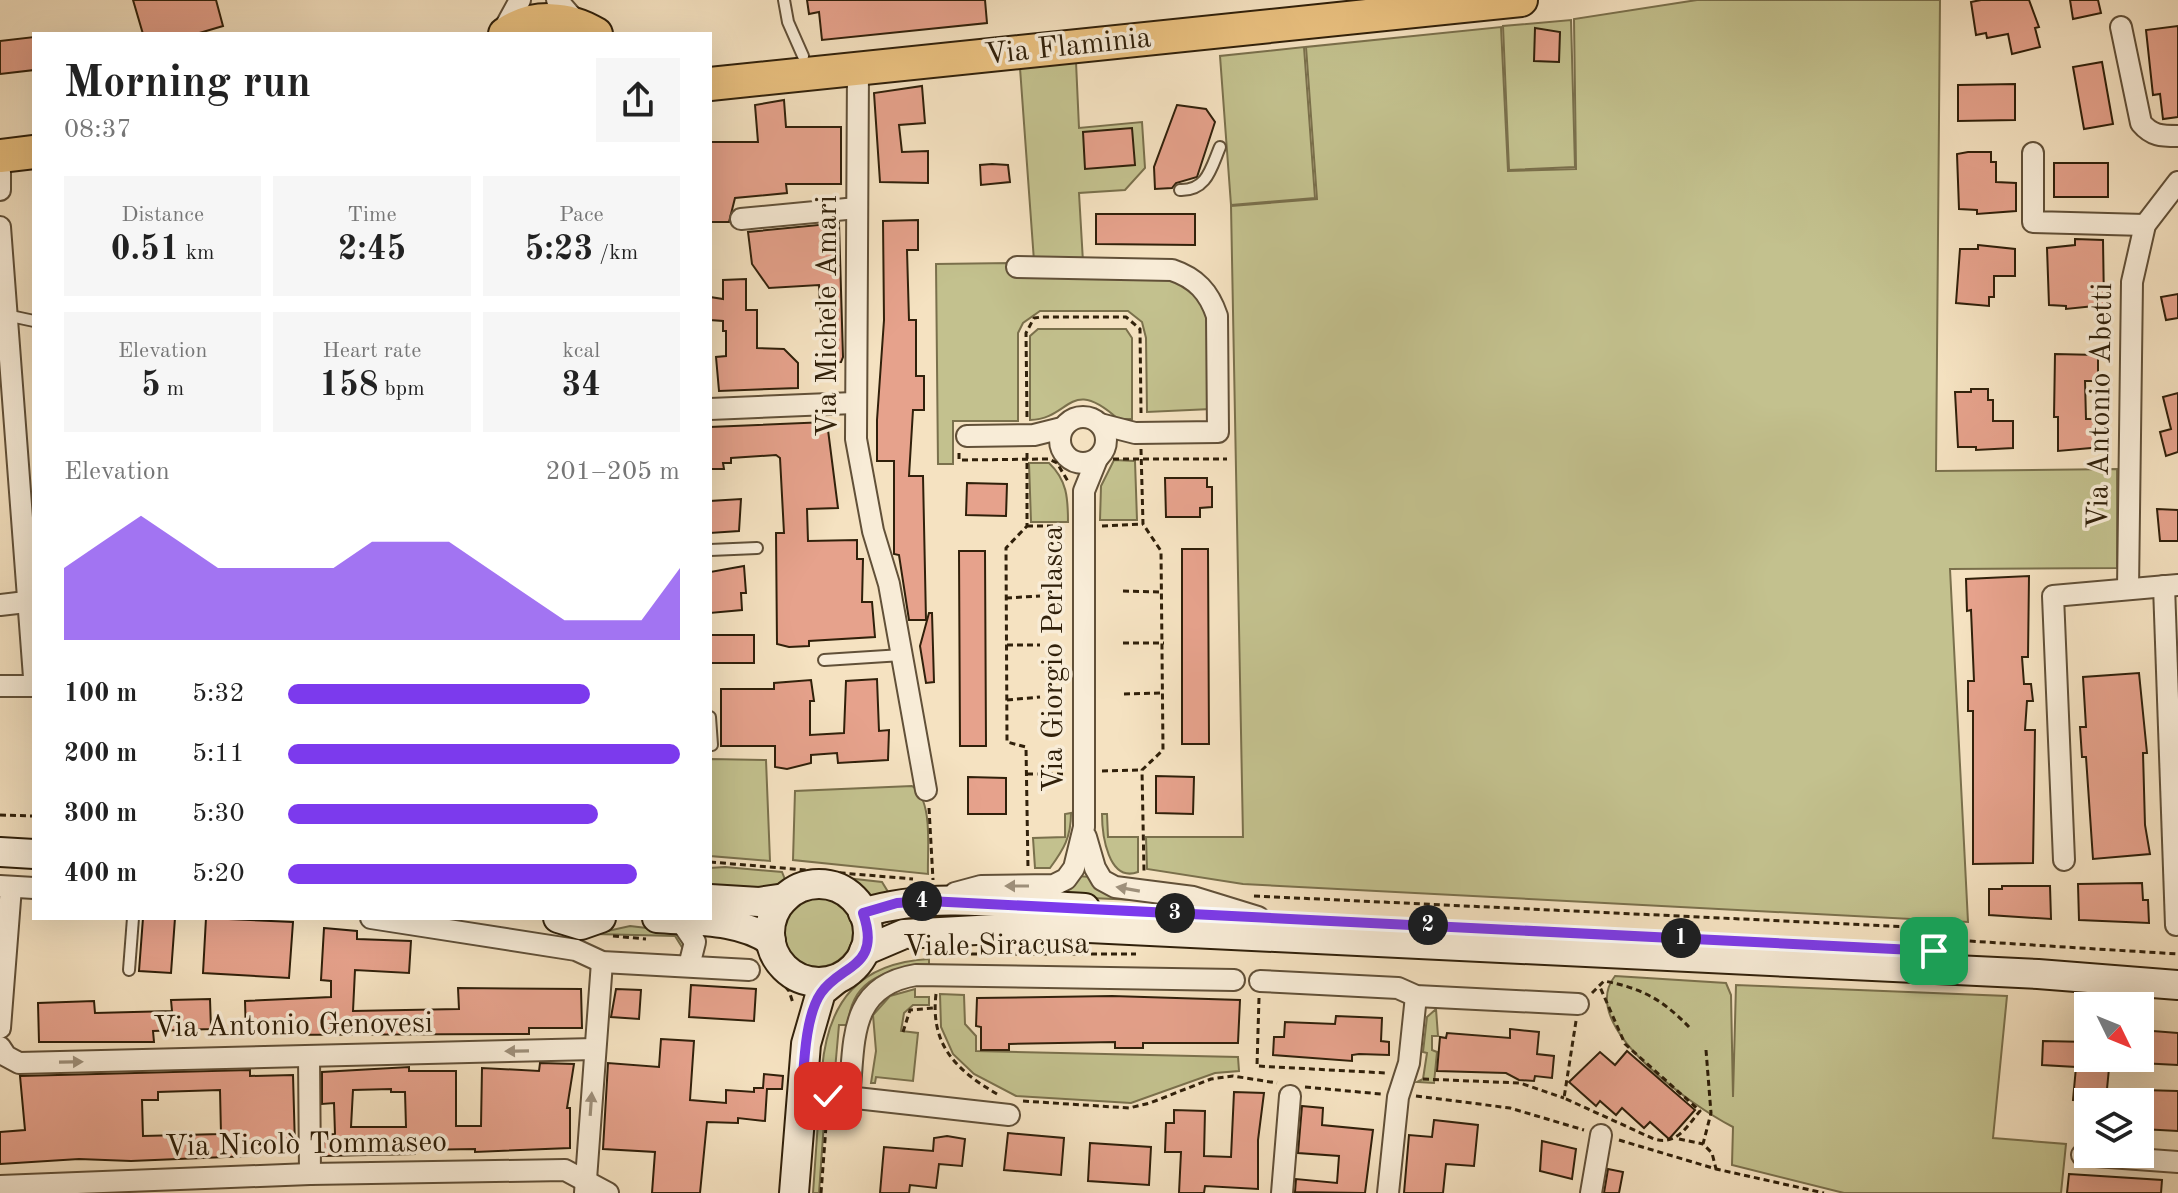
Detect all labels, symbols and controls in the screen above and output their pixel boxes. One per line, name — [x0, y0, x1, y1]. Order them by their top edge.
street label: Via Flaminia — [983, 23, 1153, 71]
button: share — [596, 58, 680, 142]
text: Morning run — [64, 62, 311, 106]
text: 08:37 — [64, 117, 132, 143]
street label: Via Michele Amari — [813, 195, 843, 437]
text: Distance — [121, 204, 204, 226]
text: Time — [347, 204, 397, 226]
text: Pace — [559, 204, 604, 226]
text: 0.51 — [111, 233, 179, 267]
text: 2:45 — [338, 233, 406, 267]
text: 5:23 — [524, 233, 593, 267]
text: km — [179, 242, 215, 264]
text: /km — [593, 242, 638, 264]
street label: Via Antonio Abetti — [2084, 283, 2118, 529]
text: Elevation — [118, 340, 207, 362]
text: Heart rate — [323, 340, 421, 362]
text: kcal — [562, 340, 600, 362]
text: 5 — [141, 369, 161, 403]
text: 158 — [319, 369, 378, 403]
text: 34 — [562, 369, 601, 403]
text: m — [161, 378, 184, 400]
text: bpm — [378, 378, 425, 400]
text: Elevation — [64, 459, 170, 485]
text: 201–205 m — [545, 459, 680, 485]
street label: Via Giorgio Perlasca — [1039, 526, 1069, 792]
text: 100 m — [64, 681, 137, 707]
text: 5:32 — [192, 681, 245, 707]
text: 200 m — [64, 741, 137, 767]
text: 5:11 — [192, 741, 245, 767]
text: 300 m — [64, 801, 137, 827]
text: 5:30 — [192, 801, 245, 827]
text: 400 m — [64, 861, 137, 887]
text: 5:20 — [192, 861, 245, 887]
one-way arrow — [1004, 880, 1029, 892]
pin: 4 — [902, 881, 942, 921]
one-way arrow — [1115, 882, 1140, 894]
text: 4 — [916, 890, 928, 912]
pin: 3 — [1155, 893, 1195, 933]
text: 3 — [1169, 902, 1181, 924]
pin: 2 — [1408, 905, 1448, 945]
text: 2 — [1422, 914, 1434, 936]
pin — [1900, 917, 1968, 985]
pin: 1 — [1661, 918, 1701, 958]
text: 1 — [1675, 927, 1687, 949]
street label: Viale Siracusa — [903, 929, 1089, 963]
icon: arrive — [1912, 929, 1956, 973]
north arrow — [2074, 992, 2154, 1072]
map controls — [2074, 992, 2154, 1168]
street label: Via Antonio Genovesi — [153, 1009, 433, 1043]
one-way arrow — [504, 1044, 529, 1057]
one-way arrow — [59, 1055, 84, 1068]
pin — [794, 1062, 862, 1130]
icon: check — [806, 1074, 850, 1118]
button: layers — [2074, 1088, 2154, 1168]
one-way arrow — [585, 1091, 598, 1116]
street label: Via Nicolò Tommaseo — [165, 1128, 447, 1162]

